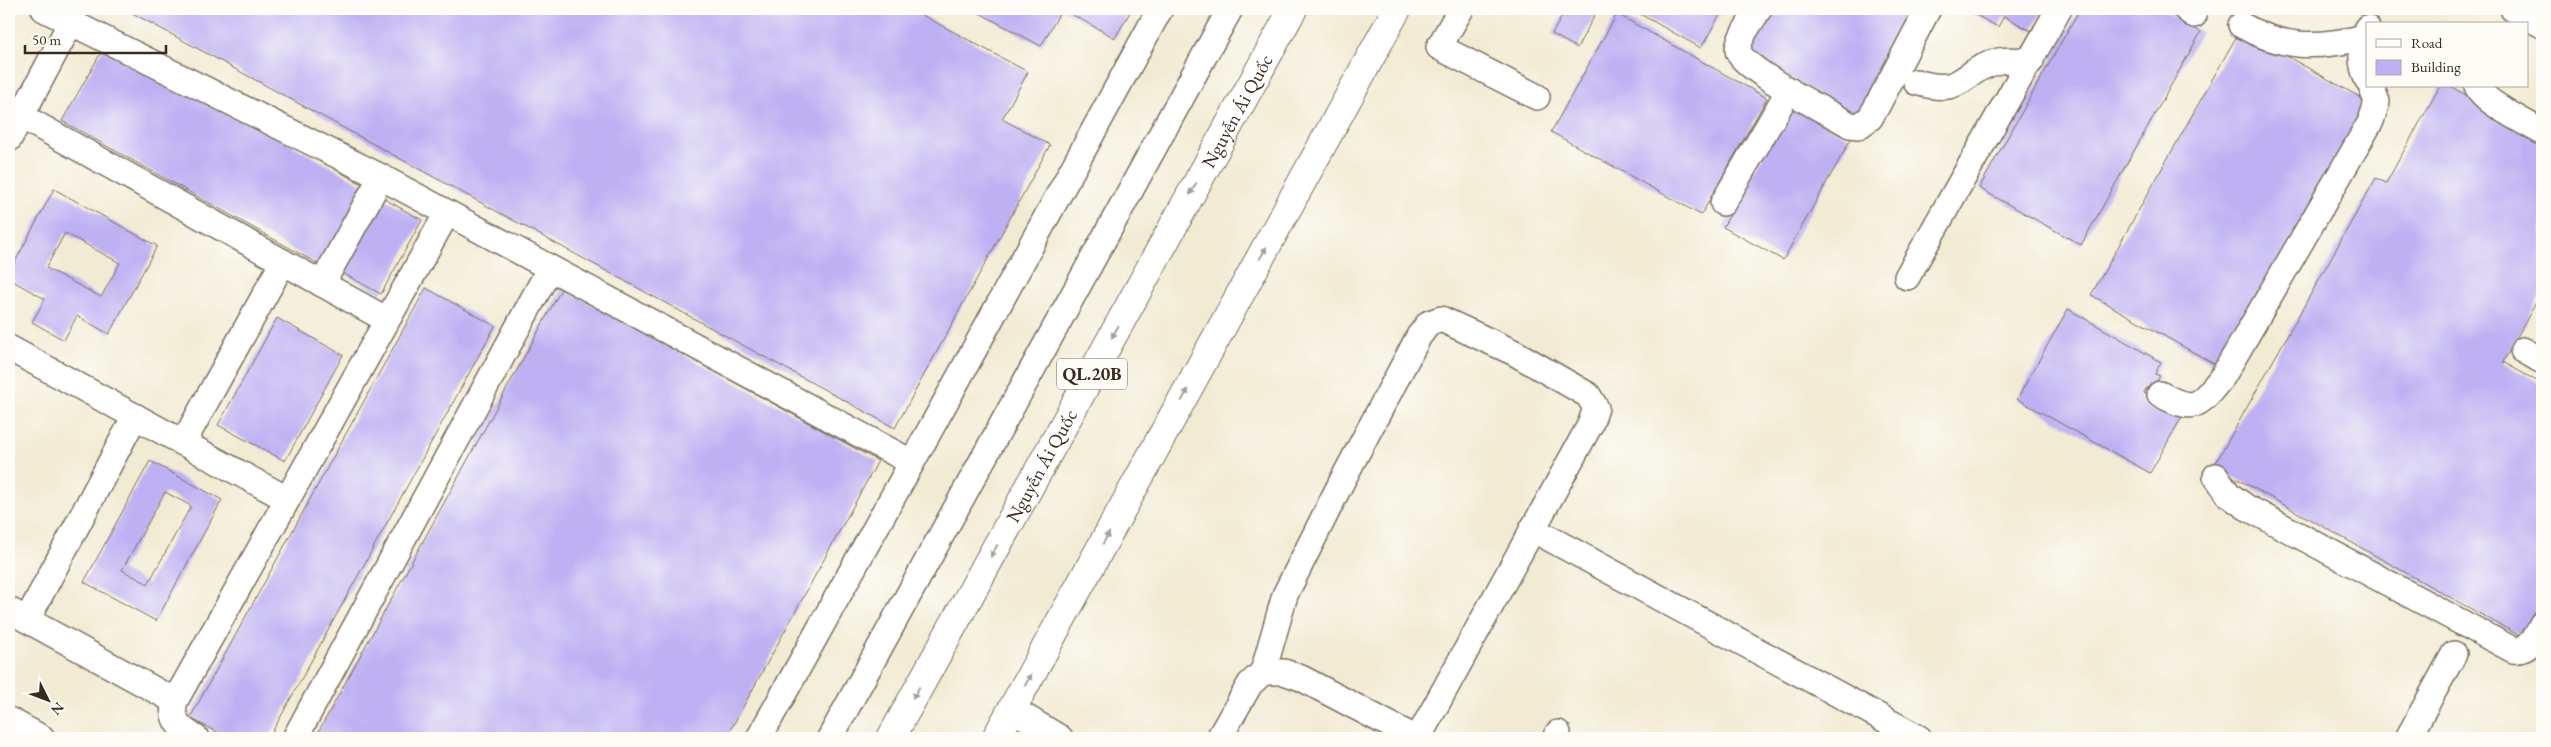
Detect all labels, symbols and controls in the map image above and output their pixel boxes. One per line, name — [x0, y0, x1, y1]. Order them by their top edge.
scale bar — [25, 22, 166, 54]
legend — [2366, 22, 2528, 88]
text: 50 m — [32, 30, 61, 49]
text: Road — [2411, 33, 2443, 52]
street label: Nguyễn Ái Quốc — [1196, 50, 1279, 172]
text: Building — [2411, 57, 2461, 76]
one-way arrow — [1189, 182, 1197, 197]
one-way arrow — [1259, 246, 1267, 260]
one-way arrow — [1111, 324, 1119, 339]
road number: QL.20B — [1057, 358, 1127, 389]
one-way arrow — [1180, 389, 1189, 402]
street label: Nguyễn Ái Quốc — [1000, 405, 1083, 527]
one-way arrow — [1102, 531, 1110, 545]
one-way arrow — [990, 543, 998, 558]
one-way arrow — [1024, 673, 1032, 688]
north arrow — [22, 674, 72, 724]
one-way arrow — [912, 686, 920, 700]
text: N — [47, 698, 68, 719]

